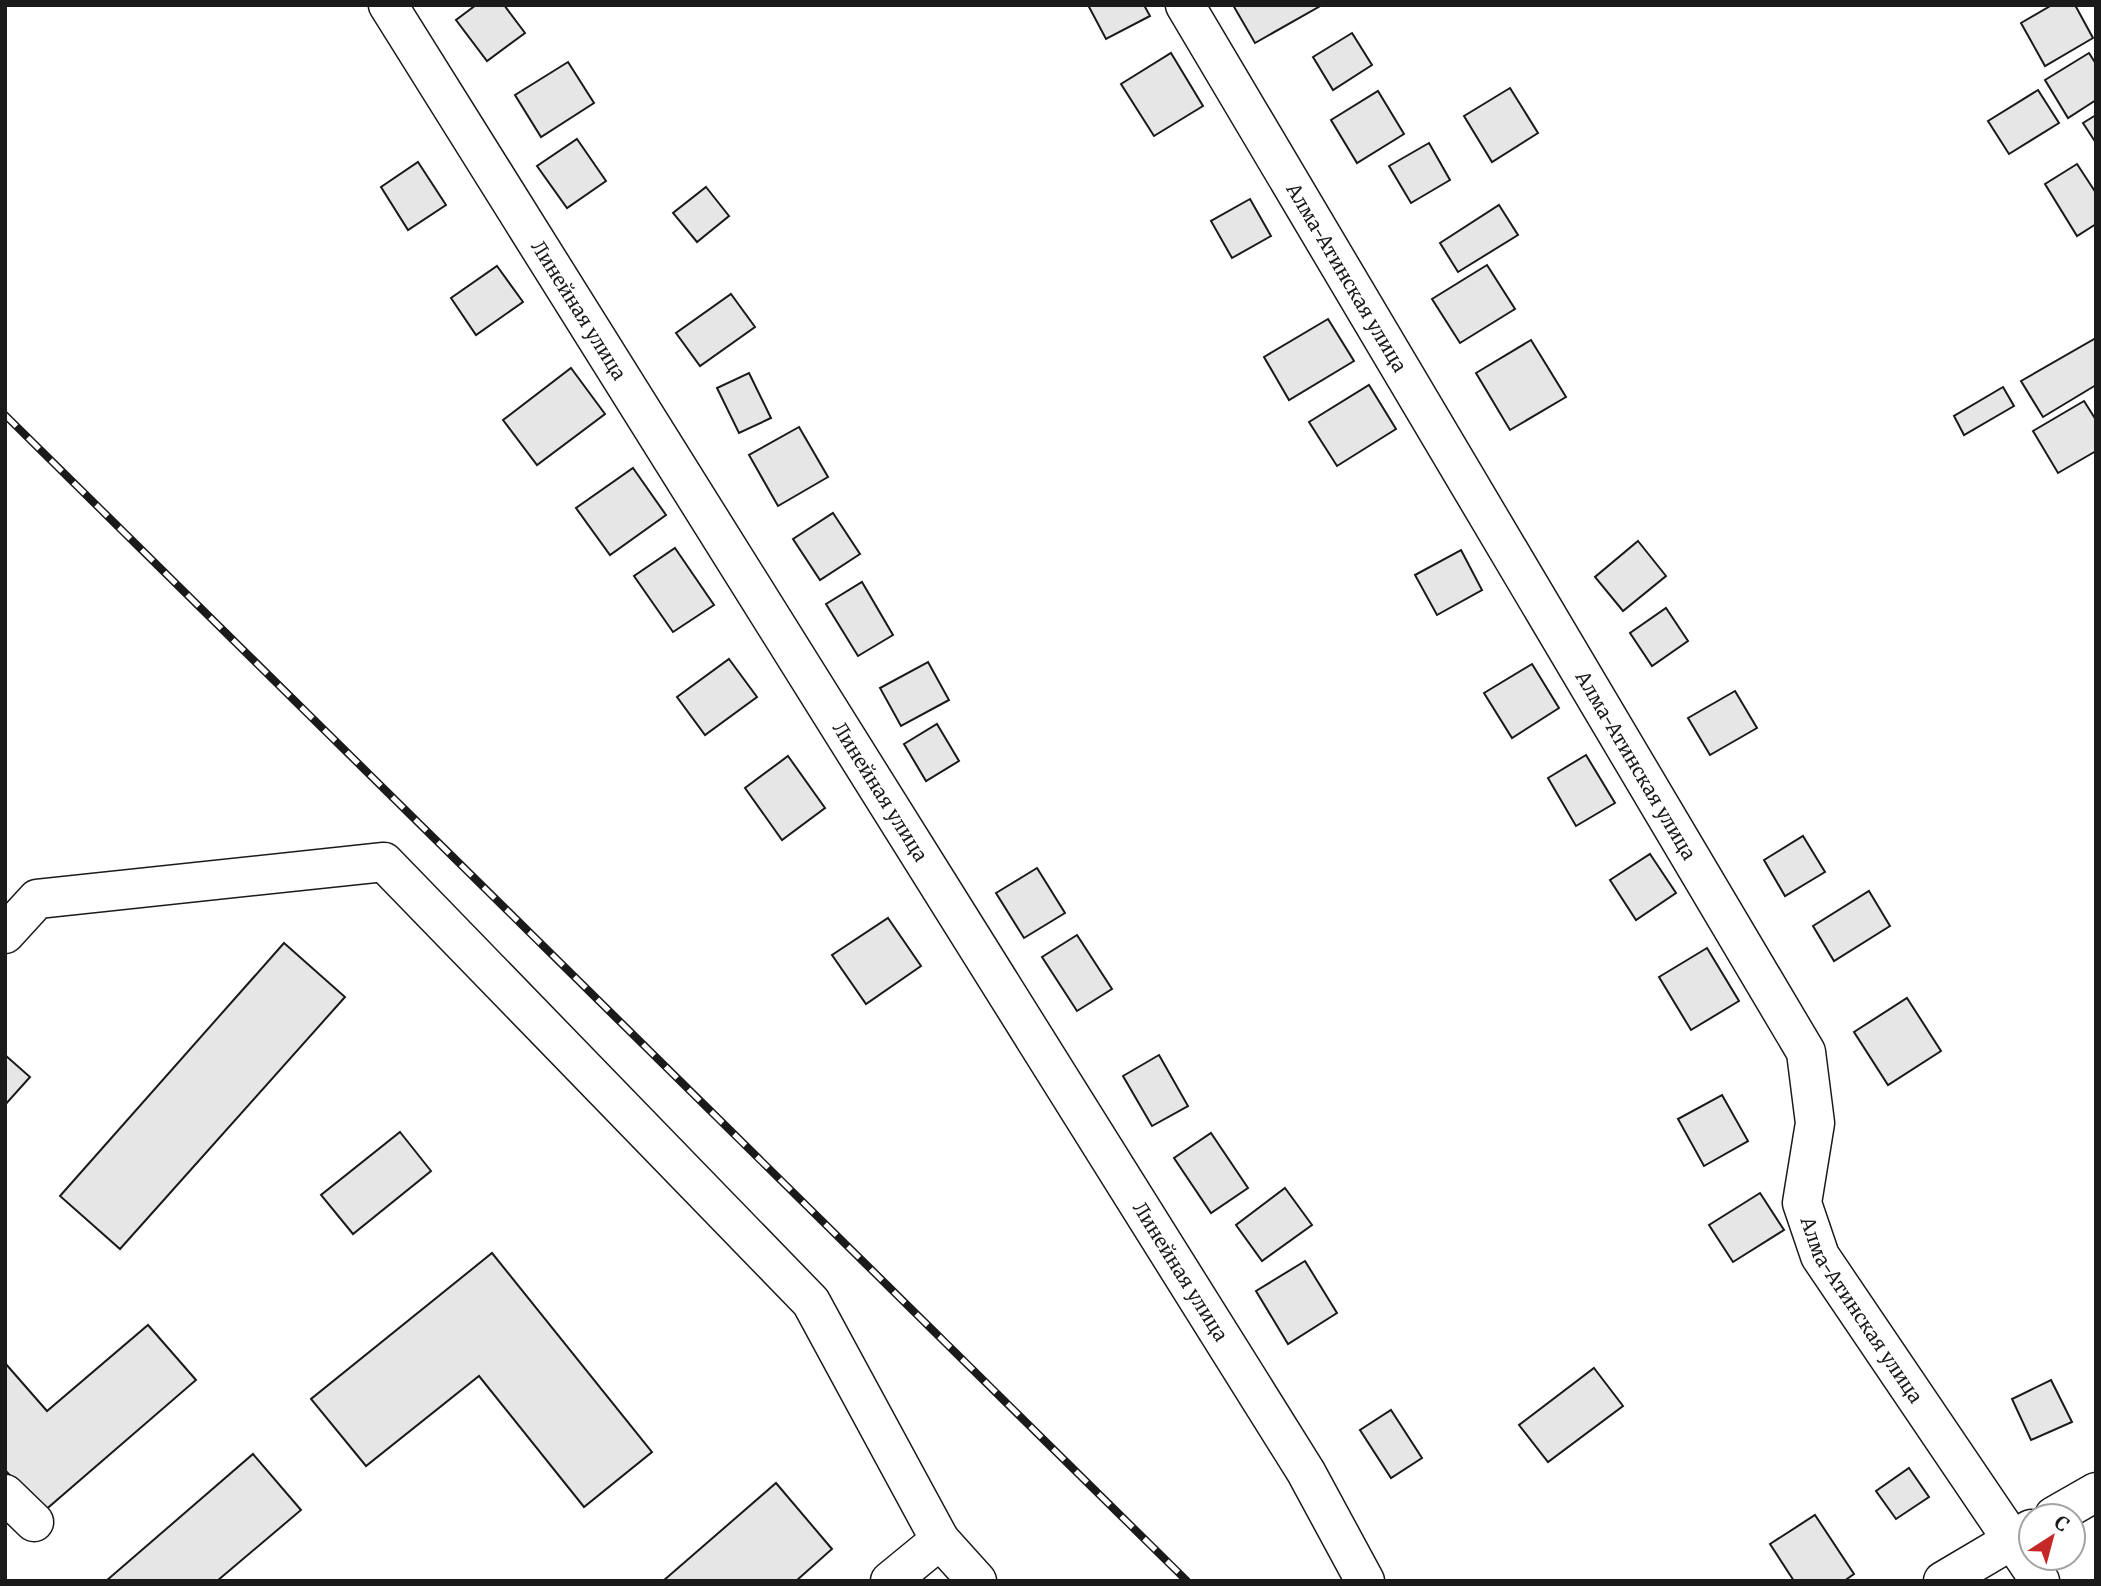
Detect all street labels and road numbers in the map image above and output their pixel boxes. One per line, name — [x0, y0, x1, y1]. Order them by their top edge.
street label: Алма-Атинская улица — [1281, 178, 1412, 376]
street label: Линейная улица — [526, 236, 632, 384]
street label: Алма-Атинская улица — [1570, 666, 1701, 864]
street label: Линейная улица — [828, 717, 933, 866]
street label: Линейная улица — [1128, 1197, 1233, 1346]
street label: Алма-Атинская улица — [1795, 1213, 1928, 1407]

